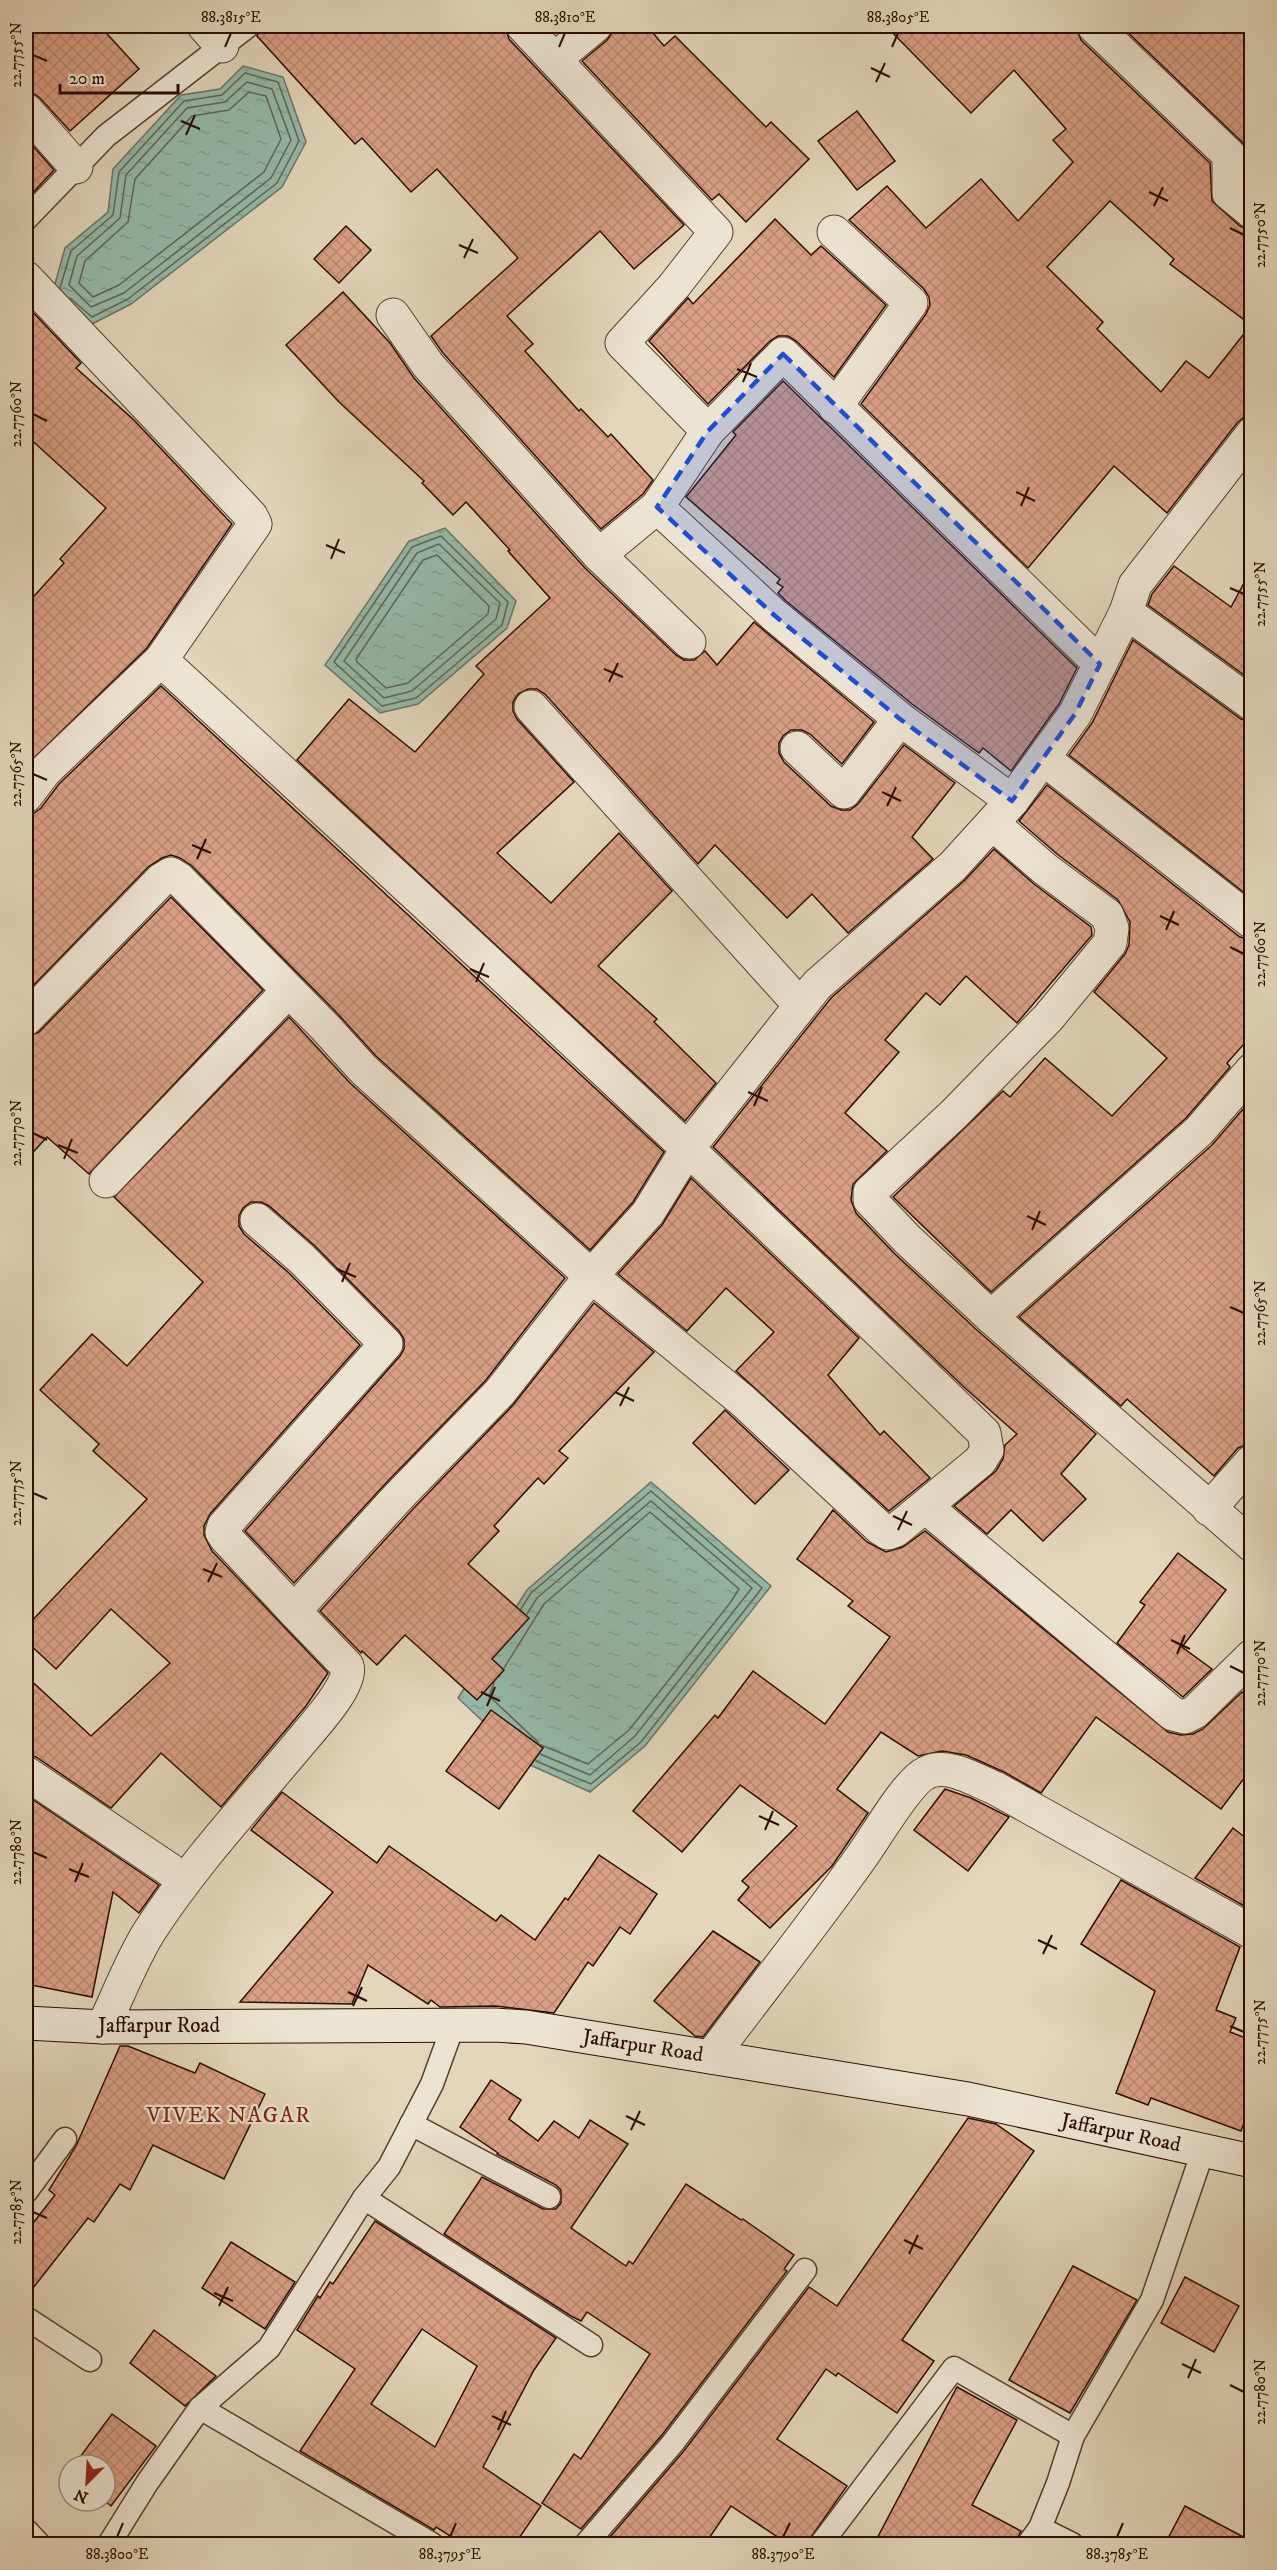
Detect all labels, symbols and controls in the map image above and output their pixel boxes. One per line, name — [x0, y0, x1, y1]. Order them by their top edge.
text: 88.3815°E — [201, 8, 261, 27]
text: 88.3810°E — [535, 8, 596, 27]
text: 88.3805°E — [867, 8, 930, 27]
text: 22.7755°N — [7, 22, 26, 88]
scale bar — [60, 57, 178, 95]
text: 20 m — [69, 68, 105, 90]
text: 22.7750°N — [1251, 202, 1270, 268]
text: 22.7760°N — [7, 381, 26, 447]
text: 22.7755°N — [1251, 561, 1270, 627]
text: 22.7765°N — [7, 741, 26, 807]
text: 22.7760°N — [1251, 921, 1270, 987]
text: 22.7770°N — [7, 1100, 26, 1166]
text: 22.7765°N — [1251, 1280, 1270, 1346]
text: 22.7775°N — [7, 1460, 26, 1526]
text: 22.7770°N — [1251, 1640, 1270, 1706]
text: 22.7780°N — [7, 1819, 26, 1885]
text: 22.7775°N — [1251, 1999, 1270, 2065]
street label: Jaffarpur Road — [96, 2013, 220, 2039]
street label: Jaffarpur Road — [579, 2023, 706, 2068]
district label: VIVEK NAGAR — [146, 2102, 311, 2129]
street label: Jaffarpur Road — [1057, 2107, 1184, 2158]
text: 22.7785°N — [7, 2179, 26, 2245]
text: 22.7780°N — [1251, 2359, 1270, 2425]
north arrow — [57, 2453, 117, 2513]
text: N — [71, 2484, 91, 2508]
text: 88.3800°E — [85, 2545, 149, 2564]
text: 88.3795°E — [419, 2545, 482, 2564]
text: 88.3790°E — [751, 2545, 815, 2564]
text: 88.3785°E — [1086, 2545, 1149, 2564]

